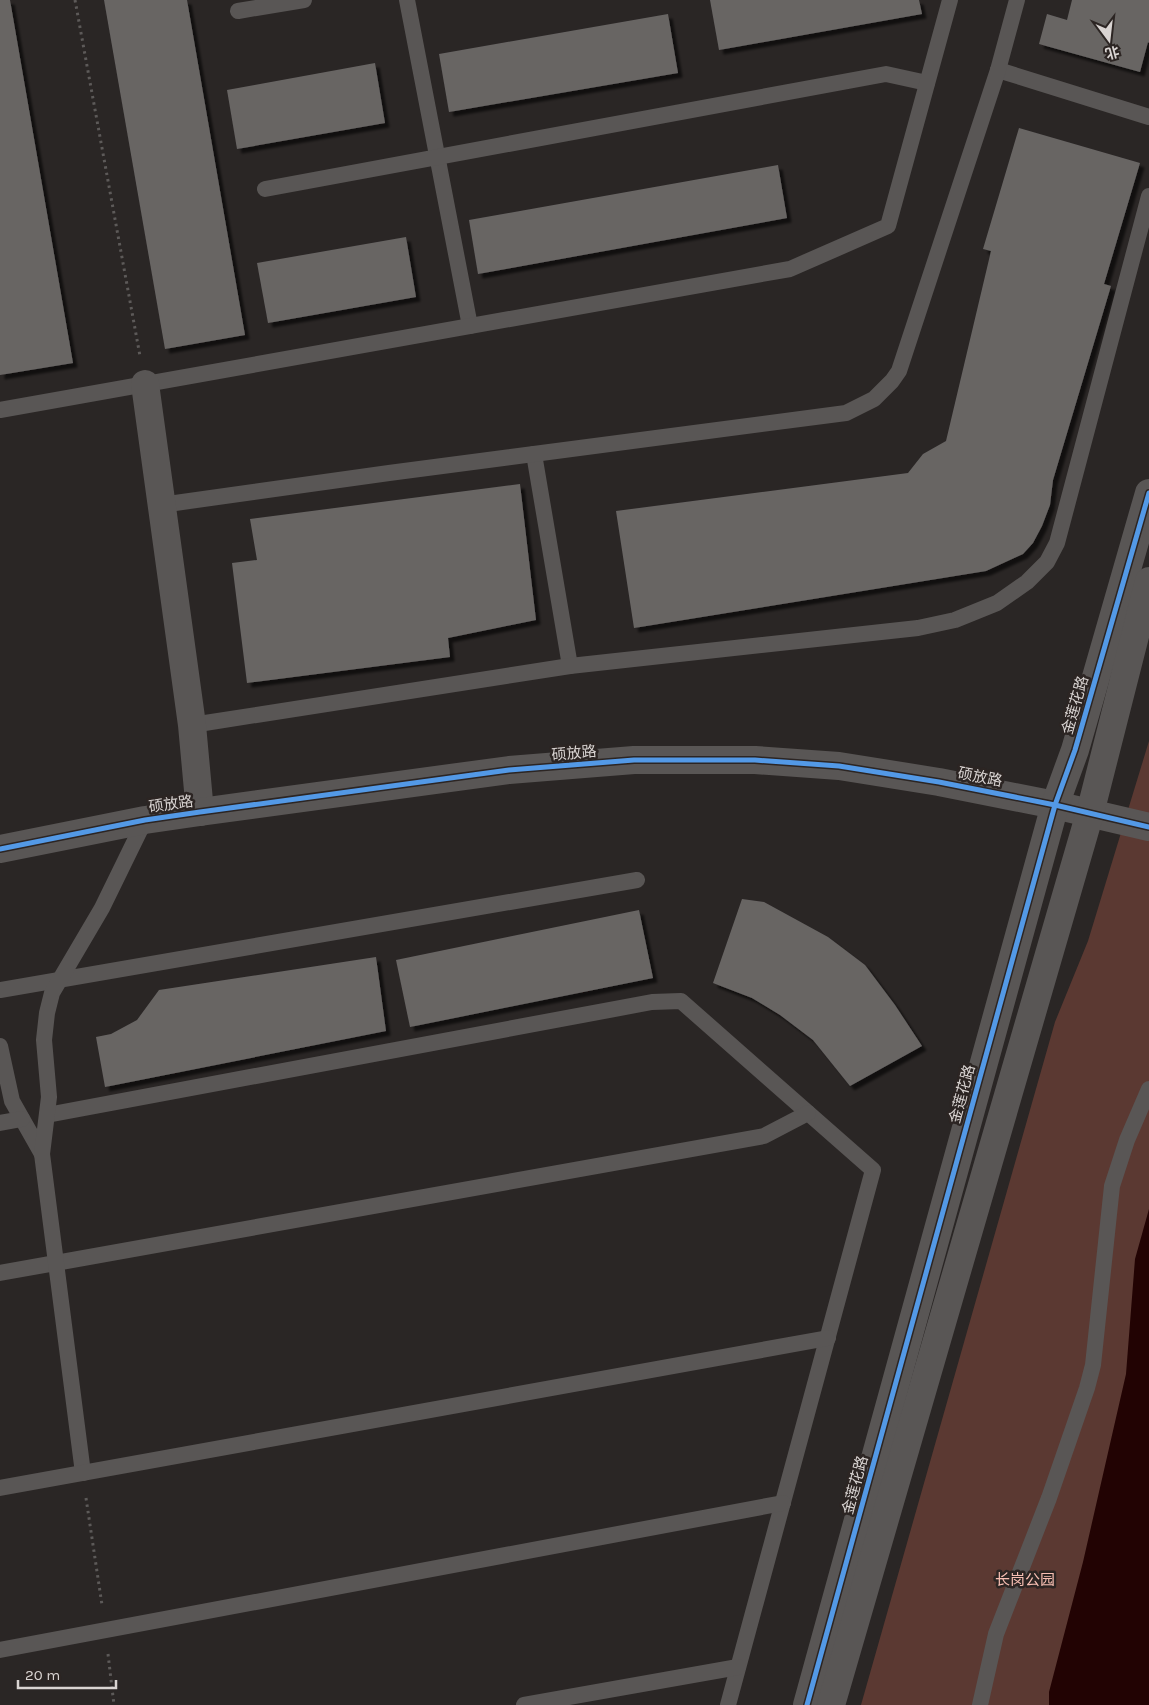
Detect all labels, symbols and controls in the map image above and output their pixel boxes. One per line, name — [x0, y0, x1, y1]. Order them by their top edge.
north arrow — [1084, 15, 1134, 65]
text: 北 — [1103, 42, 1121, 62]
street label: 金莲花路 — [1058, 674, 1092, 736]
street label: 硕放路 — [551, 742, 597, 764]
street label: 硕放路 — [956, 764, 1004, 790]
street label: 硕放路 — [147, 792, 195, 816]
street label: 金莲花路 — [946, 1063, 978, 1125]
street label: 金莲花路 — [839, 1454, 871, 1516]
park label: 长岗公园 — [995, 1571, 1055, 1589]
scale bar — [18, 1658, 115, 1690]
text: 20 m — [25, 1666, 60, 1684]

